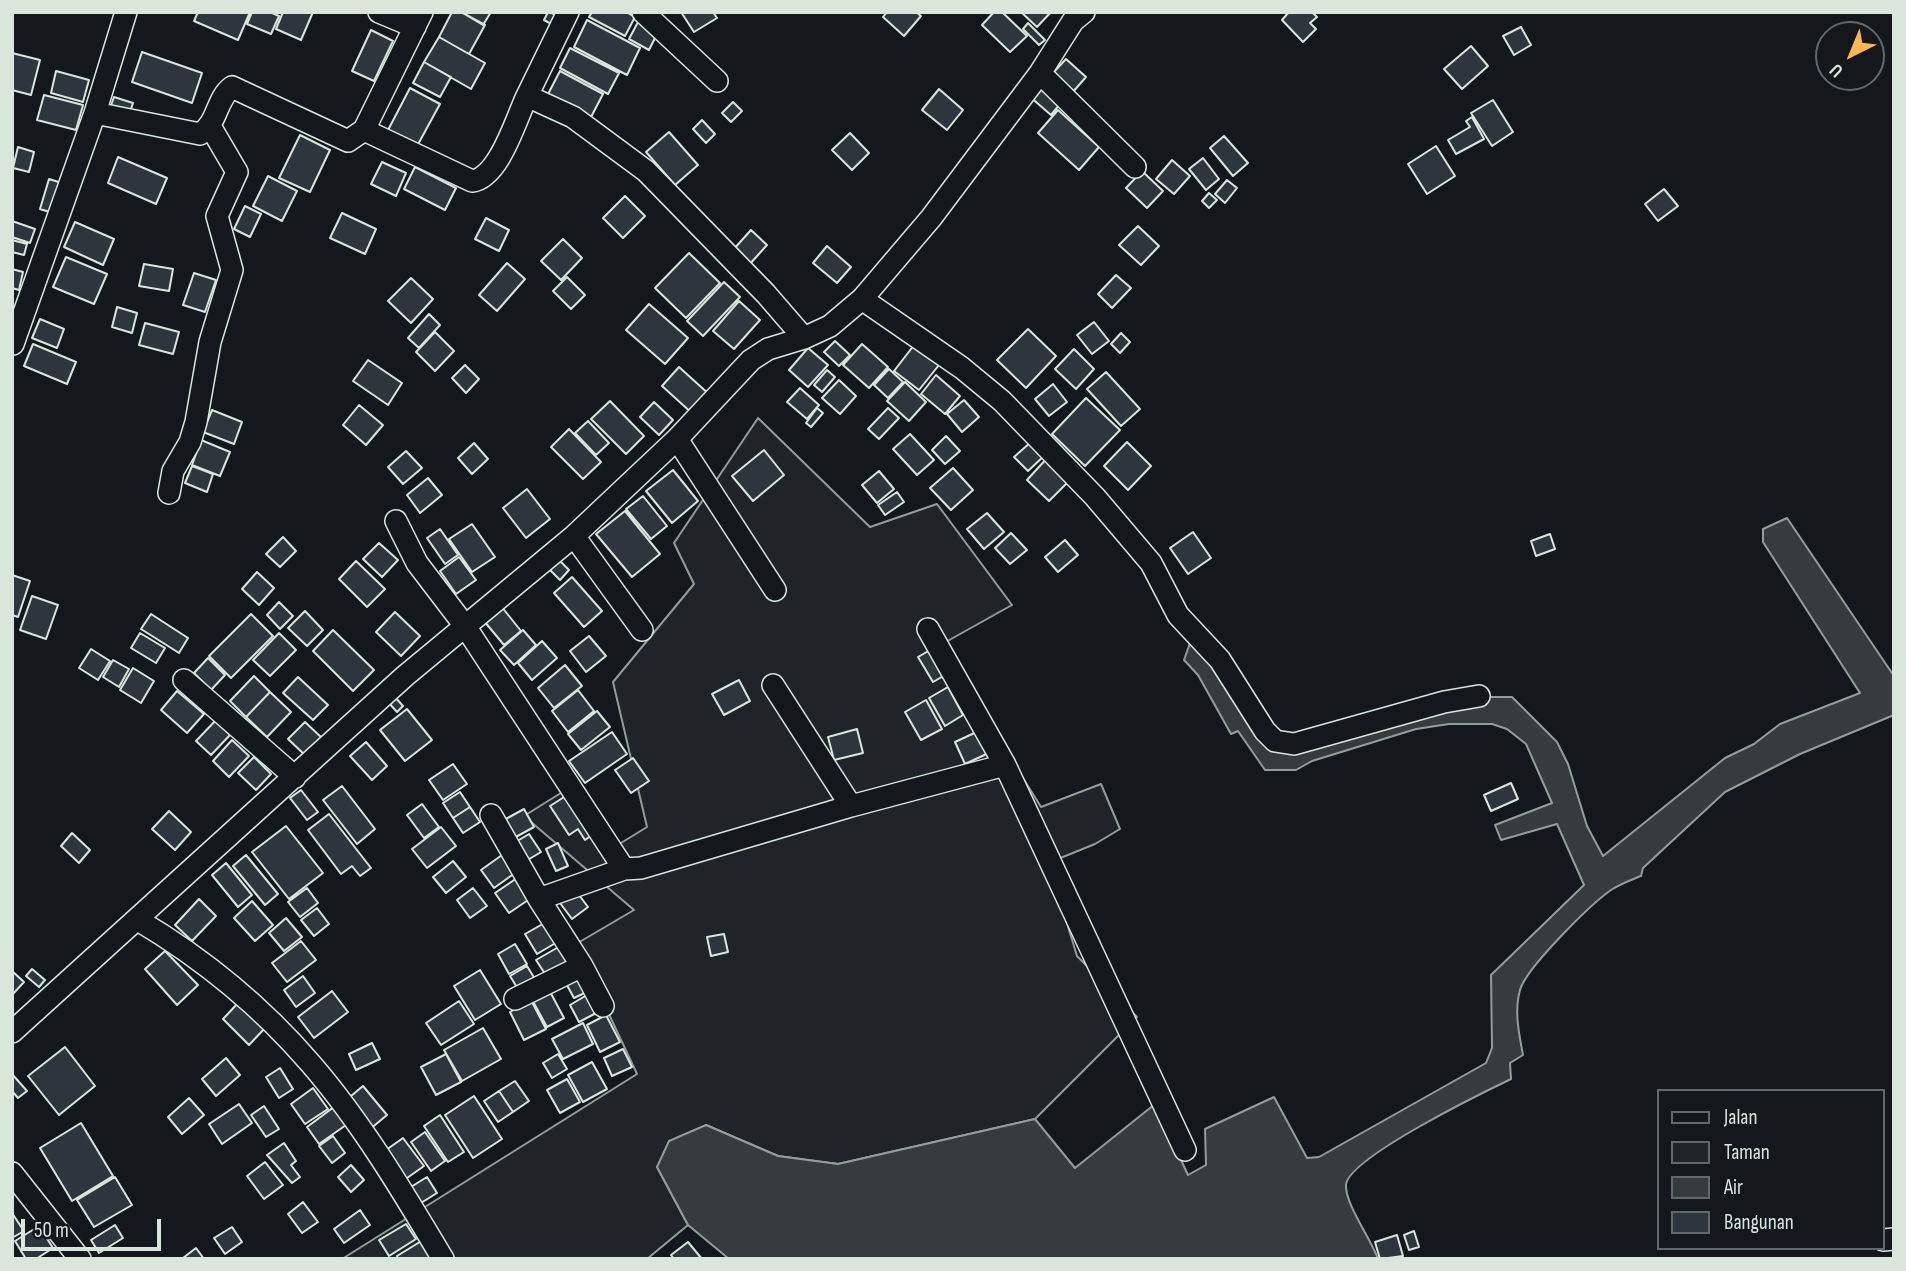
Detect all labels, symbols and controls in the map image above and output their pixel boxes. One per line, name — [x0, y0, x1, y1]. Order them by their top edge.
north arrow — [1815, 21, 1885, 91]
text: U — [1825, 58, 1848, 82]
legend — [1658, 1089, 1885, 1250]
text: Jalan — [1724, 1105, 1757, 1130]
text: Taman — [1724, 1140, 1770, 1165]
text: Air — [1724, 1175, 1743, 1200]
scale bar — [24, 1204, 164, 1248]
text: Bangunan — [1724, 1210, 1794, 1235]
text: 50 m — [34, 1218, 69, 1243]

